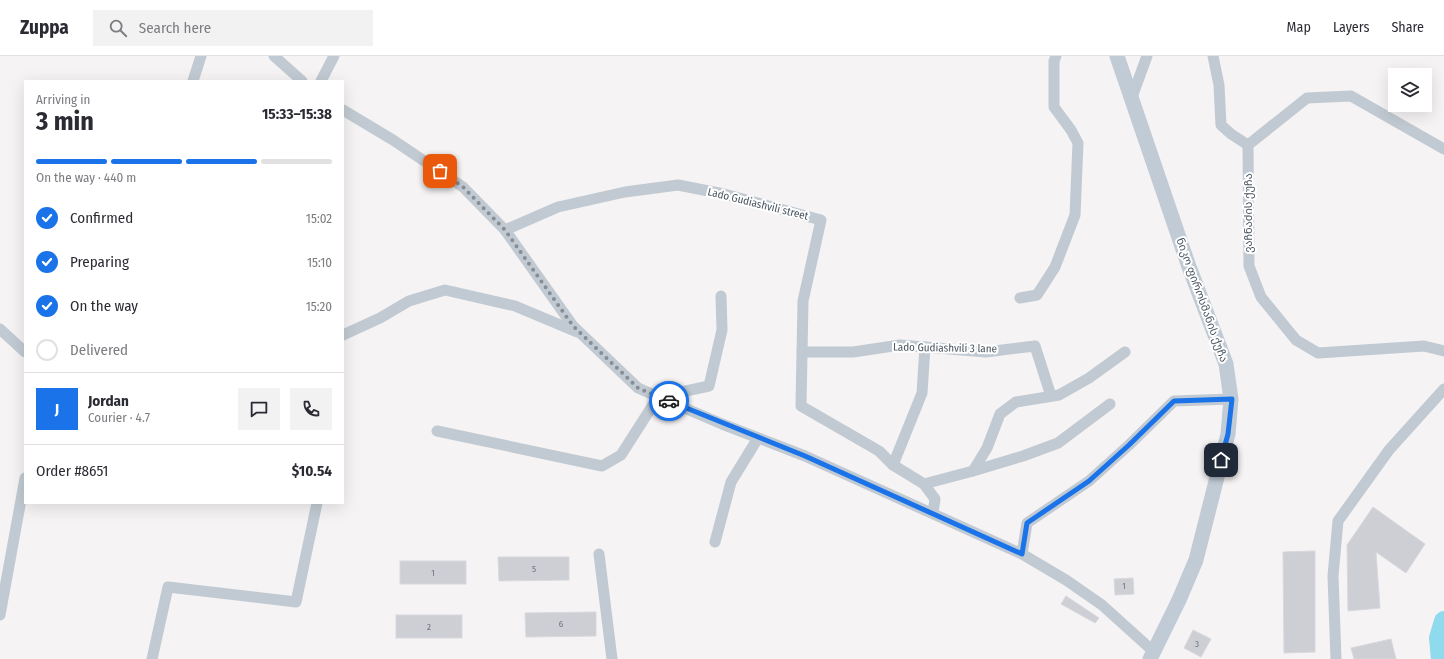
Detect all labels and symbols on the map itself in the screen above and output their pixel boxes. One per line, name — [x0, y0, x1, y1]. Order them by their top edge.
pin — [423, 154, 457, 188]
street label: ვაჩნაძის ქუჩა — [1242, 173, 1255, 253]
street label: Lado Gudiashvili street — [706, 185, 810, 223]
street label: ნიკო ფიროსმანის ქუჩა — [1173, 236, 1231, 364]
street label: Lado Gudiashvili 3 lane — [893, 341, 997, 355]
courier — [649, 381, 689, 421]
pin — [1204, 443, 1238, 477]
house number: 5 — [532, 564, 536, 574]
house number: 1 — [431, 568, 435, 578]
house number: 1 — [1122, 581, 1126, 591]
house number: 6 — [559, 619, 564, 629]
house number: 2 — [427, 622, 431, 632]
house number: 3 — [1195, 639, 1199, 649]

